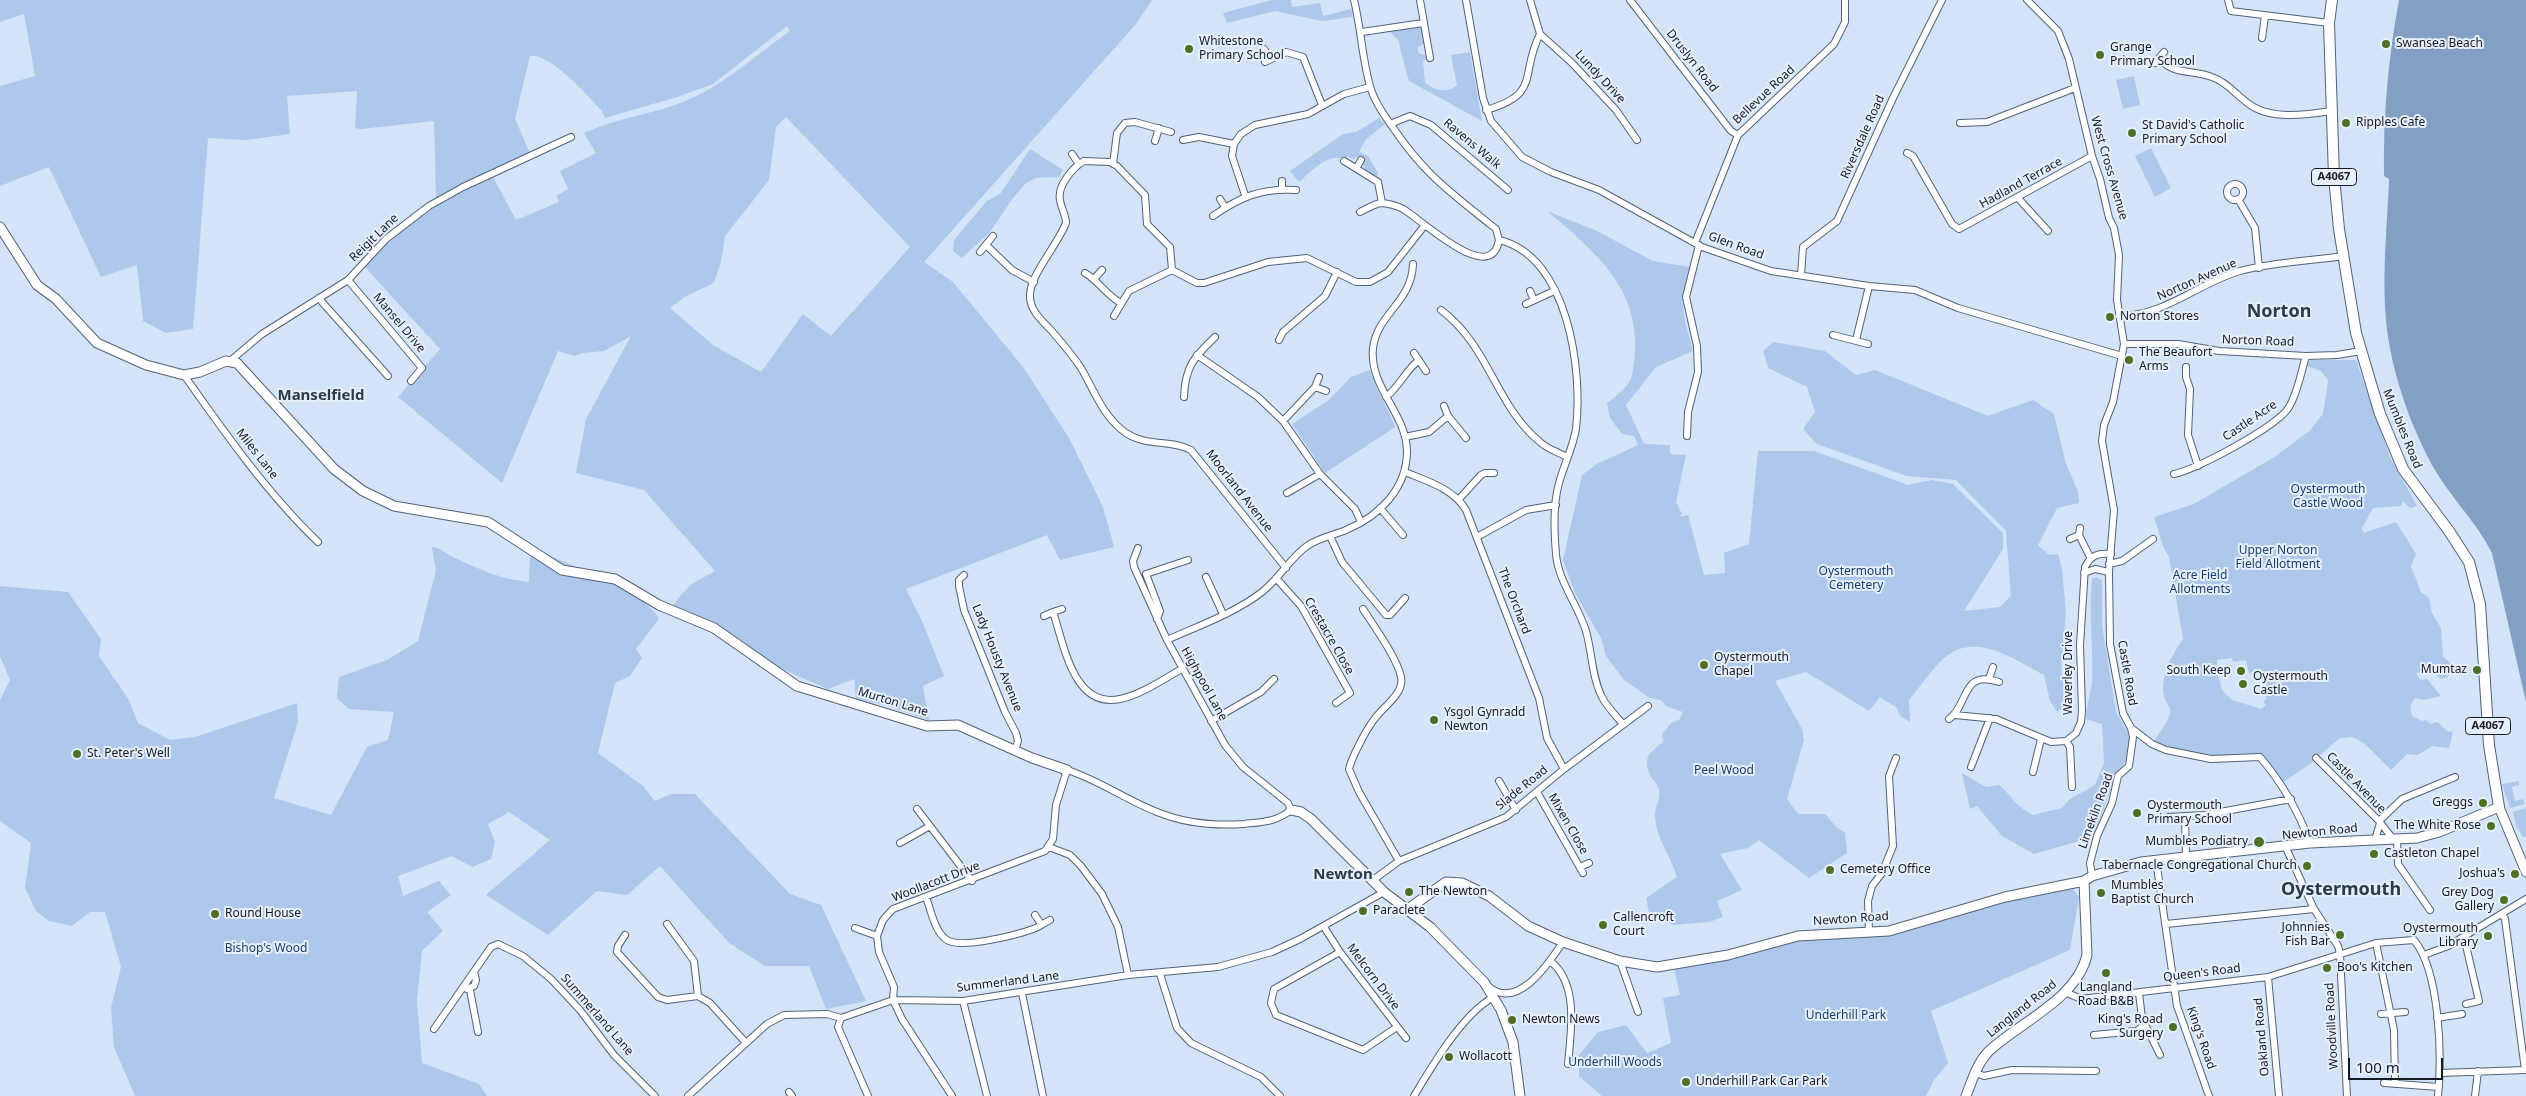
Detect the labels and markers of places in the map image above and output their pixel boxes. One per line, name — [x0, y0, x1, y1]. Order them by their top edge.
place label: Whitestone Primary School — [1199, 35, 1284, 63]
place label: Swansea Beach — [2396, 37, 2483, 51]
marker: Swansea Beach — [2380, 38, 2392, 50]
place label: Grange Primary School — [2110, 41, 2195, 69]
marker: Whitestone Primary School — [1183, 43, 1195, 55]
marker: Grange Primary School — [2094, 49, 2106, 61]
place label: Ripples Cafe — [2356, 116, 2425, 130]
marker: Ripples Cafe — [2340, 117, 2352, 129]
place label: St David's Catholic Primary School — [2142, 119, 2245, 147]
marker: St David's Catholic Primary School — [2126, 127, 2138, 139]
place label: Norton Stores — [2120, 310, 2199, 324]
marker: Norton Stores — [2104, 311, 2116, 323]
place label: The Beaufort Arms — [2139, 346, 2212, 374]
marker: The Beaufort Arms — [2123, 354, 2135, 366]
place label: Oystermouth Chapel — [1714, 651, 1789, 679]
marker: Oystermouth Chapel — [1698, 659, 1710, 671]
place label: Mumtaz — [2421, 663, 2467, 677]
place label: South Keep — [2167, 664, 2231, 678]
marker: Mumtaz — [2471, 664, 2483, 676]
marker: South Keep — [2235, 665, 2247, 677]
place label: Oystermouth Castle — [2253, 670, 2328, 698]
marker: Oystermouth Castle — [2237, 678, 2249, 690]
place label: Ysgol Gynradd Newton — [1444, 706, 1525, 734]
marker: Ysgol Gynradd Newton — [1428, 714, 1440, 726]
place label: St. Peter's Well — [87, 747, 170, 761]
marker: St. Peter's Well — [71, 748, 83, 760]
place label: Greggs — [2432, 796, 2473, 810]
marker: Greggs — [2477, 797, 2489, 809]
place label: Oystermouth Primary School — [2147, 799, 2232, 827]
marker: Oystermouth Primary School — [2131, 807, 2143, 819]
place label: The White Rose — [2394, 819, 2481, 833]
marker: The White Rose — [2485, 820, 2497, 832]
place label: Mumbles Podiatry — [2145, 835, 2248, 849]
marker: Mumbles Podiatry — [2252, 835, 2266, 849]
place label: Castleton Chapel — [2384, 847, 2479, 861]
marker: Castleton Chapel — [2368, 848, 2380, 860]
place label: Tabernacle Congregational Church — [2102, 859, 2297, 873]
marker: Tabernacle Congregational Church — [2301, 860, 2313, 872]
place label: Cemetery Office — [1840, 863, 1931, 877]
marker: Cemetery Office — [1824, 864, 1836, 876]
place label: Joshua's — [2459, 867, 2505, 881]
marker: Joshua's — [2509, 868, 2521, 880]
place label: Mumbles Baptist Church — [2111, 879, 2194, 907]
place label: The Newton — [1419, 885, 1487, 899]
marker: The Newton — [1403, 886, 1415, 898]
place label: Grey Dog Gallery — [2441, 886, 2494, 914]
marker: Mumbles Baptist Church — [2095, 887, 2107, 899]
marker: Grey Dog Gallery — [2498, 894, 2510, 906]
place label: Paraclete — [1373, 904, 1425, 918]
marker: Paraclete — [1357, 905, 1369, 917]
place label: Round House — [225, 907, 301, 921]
marker: Round House — [209, 908, 221, 920]
place label: Callencroft Court — [1613, 911, 1674, 939]
marker: Callencroft Court — [1597, 919, 1609, 931]
place label: Johnnies Fish Bar — [2282, 921, 2330, 949]
place label: Oystermouth Library — [2403, 922, 2478, 950]
marker: Johnnies Fish Bar — [2334, 929, 2346, 941]
marker: Oystermouth Library — [2482, 930, 2494, 942]
place label: Boo's Kitchen — [2337, 961, 2413, 975]
marker: Boo's Kitchen — [2321, 962, 2333, 974]
marker: Langland Road B&B — [2100, 967, 2112, 979]
place label: Langland Road B&B — [2078, 981, 2134, 1009]
place label: Newton News — [1522, 1013, 1600, 1027]
place label: King's Road Surgery — [2098, 1013, 2163, 1041]
marker: Newton News — [1506, 1014, 1518, 1026]
marker: King's Road Surgery — [2167, 1021, 2179, 1033]
place label: Wollacott — [1459, 1050, 1512, 1064]
marker: Wollacott — [1443, 1051, 1455, 1063]
place label: Underhill Park Car Park — [1696, 1075, 1827, 1089]
marker: Underhill Park Car Park — [1680, 1076, 1692, 1088]

